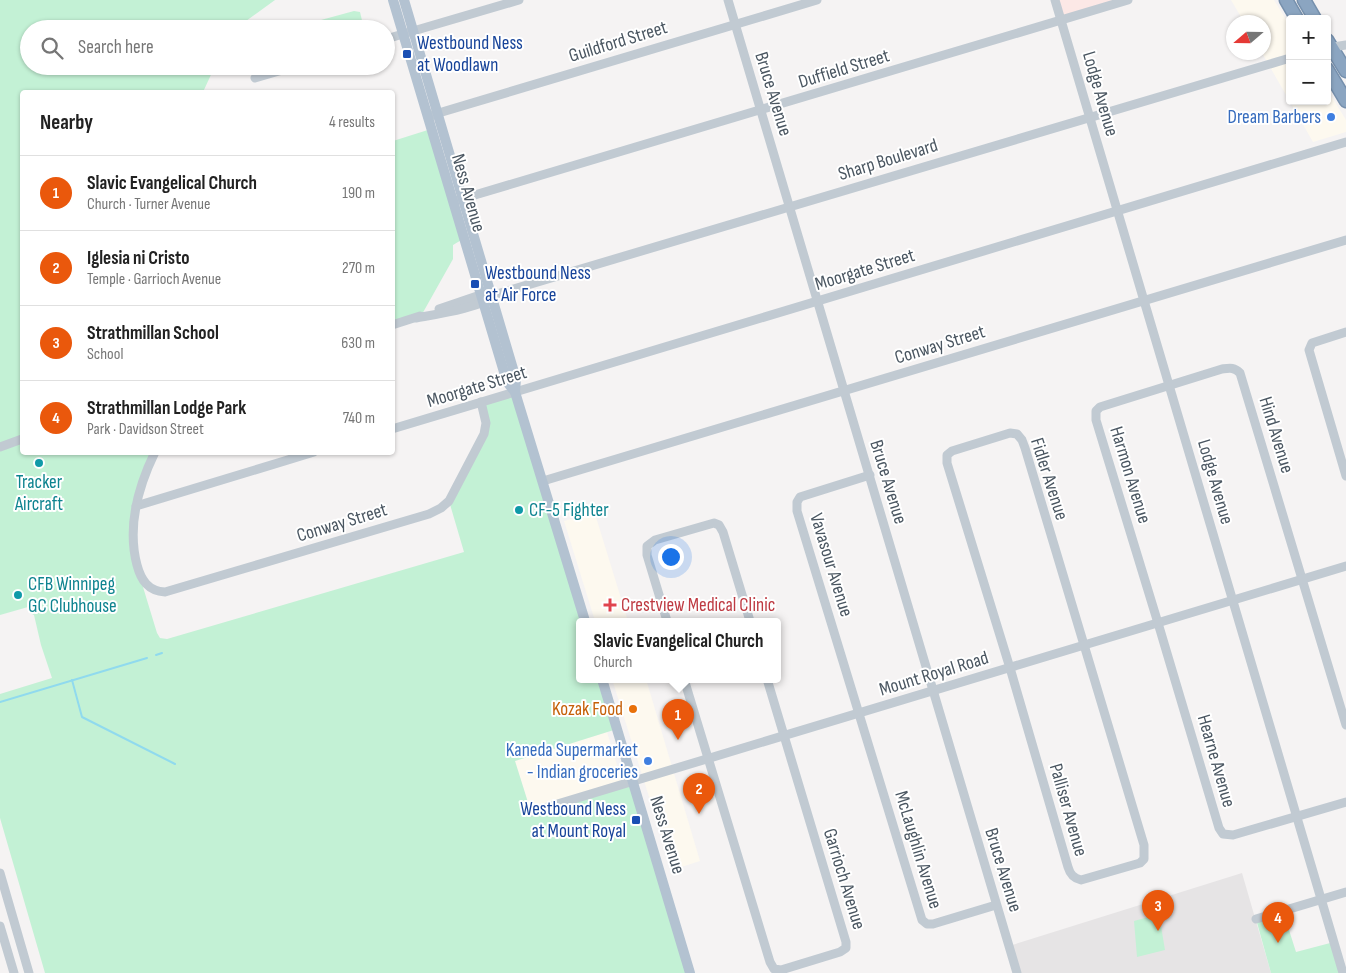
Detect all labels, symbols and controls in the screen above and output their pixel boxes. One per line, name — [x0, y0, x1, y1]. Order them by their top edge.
north arrow — [1226, 15, 1271, 60]
map controls — [1286, 15, 1331, 105]
button: + — [1286, 15, 1331, 60]
street label: Guildford Street — [566, 16, 670, 68]
search box — [20, 20, 395, 75]
place label: Westbound Ness at Woodlawn — [417, 32, 523, 77]
icon: search — [38, 34, 66, 62]
text: Search here — [78, 36, 154, 59]
street label: Duffield Street — [796, 44, 892, 94]
marker: Westbound Ness at Woodlawn — [401, 48, 413, 60]
street label: Bruce Avenue — [749, 49, 797, 139]
street label: Lodge Avenue — [1077, 49, 1123, 139]
button: − — [1286, 60, 1331, 105]
place label: Dream Barbers — [1228, 106, 1321, 129]
text: Nearby — [40, 110, 93, 135]
marker: Dream Barbers — [1325, 111, 1337, 123]
text: 4 results — [329, 113, 375, 132]
street label: Sharp Boulevard — [836, 134, 940, 186]
street label: Ness Avenue — [446, 151, 490, 235]
text: Slavic Evangelical Church — [87, 172, 257, 195]
text: 1 — [53, 184, 59, 203]
text: 190 m — [342, 184, 375, 203]
text: Church · Turner Avenue — [87, 195, 210, 214]
street label: Moorgate Street — [812, 244, 918, 296]
text: Iglesia ni Cristo — [87, 247, 190, 270]
text: 2 — [52, 259, 60, 278]
text: 270 m — [342, 259, 375, 278]
place label: Westbound Ness at Air Force — [485, 262, 591, 307]
text: Temple · Garrioch Avenue — [87, 270, 221, 289]
marker: Westbound Ness at Air Force — [469, 278, 481, 290]
street label: Conway Street — [892, 320, 988, 370]
text: Strathmillan School — [87, 322, 219, 345]
text: 3 — [52, 334, 60, 353]
text: 630 m — [341, 334, 375, 353]
text: School — [87, 345, 123, 364]
street label: Moorgate Street — [424, 361, 530, 413]
street label: Hind Avenue — [1253, 394, 1299, 476]
text: Strathmillan Lodge Park — [87, 397, 246, 420]
text: 4 — [52, 409, 60, 428]
text: 740 m — [343, 409, 375, 428]
text: Park · Davidson Street — [87, 420, 204, 439]
street label: Harmon Avenue — [1104, 424, 1156, 526]
street label: Fidler Avenue — [1025, 435, 1073, 523]
street label: Bruce Avenue — [864, 437, 912, 527]
street label: Lodge Avenue — [1192, 437, 1238, 527]
marker: Tracker Aircraft — [33, 457, 45, 469]
place label: Tracker Aircraft — [14, 471, 63, 516]
street label: Conway Street — [294, 498, 390, 548]
place label: CF-5 Fighter — [529, 499, 609, 522]
marker: CF-5 Fighter — [513, 504, 525, 516]
street label: Vavasour Avenue — [804, 510, 858, 620]
your location — [658, 544, 684, 570]
place label: CFB Winnipeg GC Clubhouse — [28, 573, 117, 618]
marker: CFB Winnipeg GC Clubhouse — [12, 589, 24, 601]
place label: Crestview Medical Clinic — [621, 594, 775, 617]
marker: Crestview Medical Clinic — [603, 598, 617, 612]
popup — [576, 618, 781, 683]
text: Slavic Evangelical Church — [593, 630, 764, 653]
street label: Mount Royal Road — [877, 646, 991, 702]
text: Church — [593, 653, 632, 672]
place label: Kozak Food — [552, 698, 623, 721]
pin: 1 — [662, 699, 694, 740]
marker: Kozak Food — [627, 703, 639, 715]
street label: Hearne Avenue — [1192, 712, 1240, 810]
place label: Kaneda Supermarket - Indian groceries — [506, 739, 638, 784]
marker: Kaneda Supermarket - Indian groceries — [642, 755, 654, 767]
street label: Palliser Avenue — [1044, 761, 1092, 859]
pin: 2 — [683, 773, 715, 814]
street label: McLaughlin Avenue — [889, 788, 947, 912]
street label: Ness Avenue — [644, 793, 690, 877]
place label: Westbound Ness at Mount Royal — [520, 798, 626, 843]
marker: Westbound Ness at Mount Royal — [630, 814, 642, 826]
street label: Bruce Avenue — [979, 825, 1027, 915]
street label: Garrioch Avenue — [818, 826, 870, 932]
pin: 3 — [1142, 890, 1174, 931]
pin: 4 — [1262, 902, 1294, 943]

